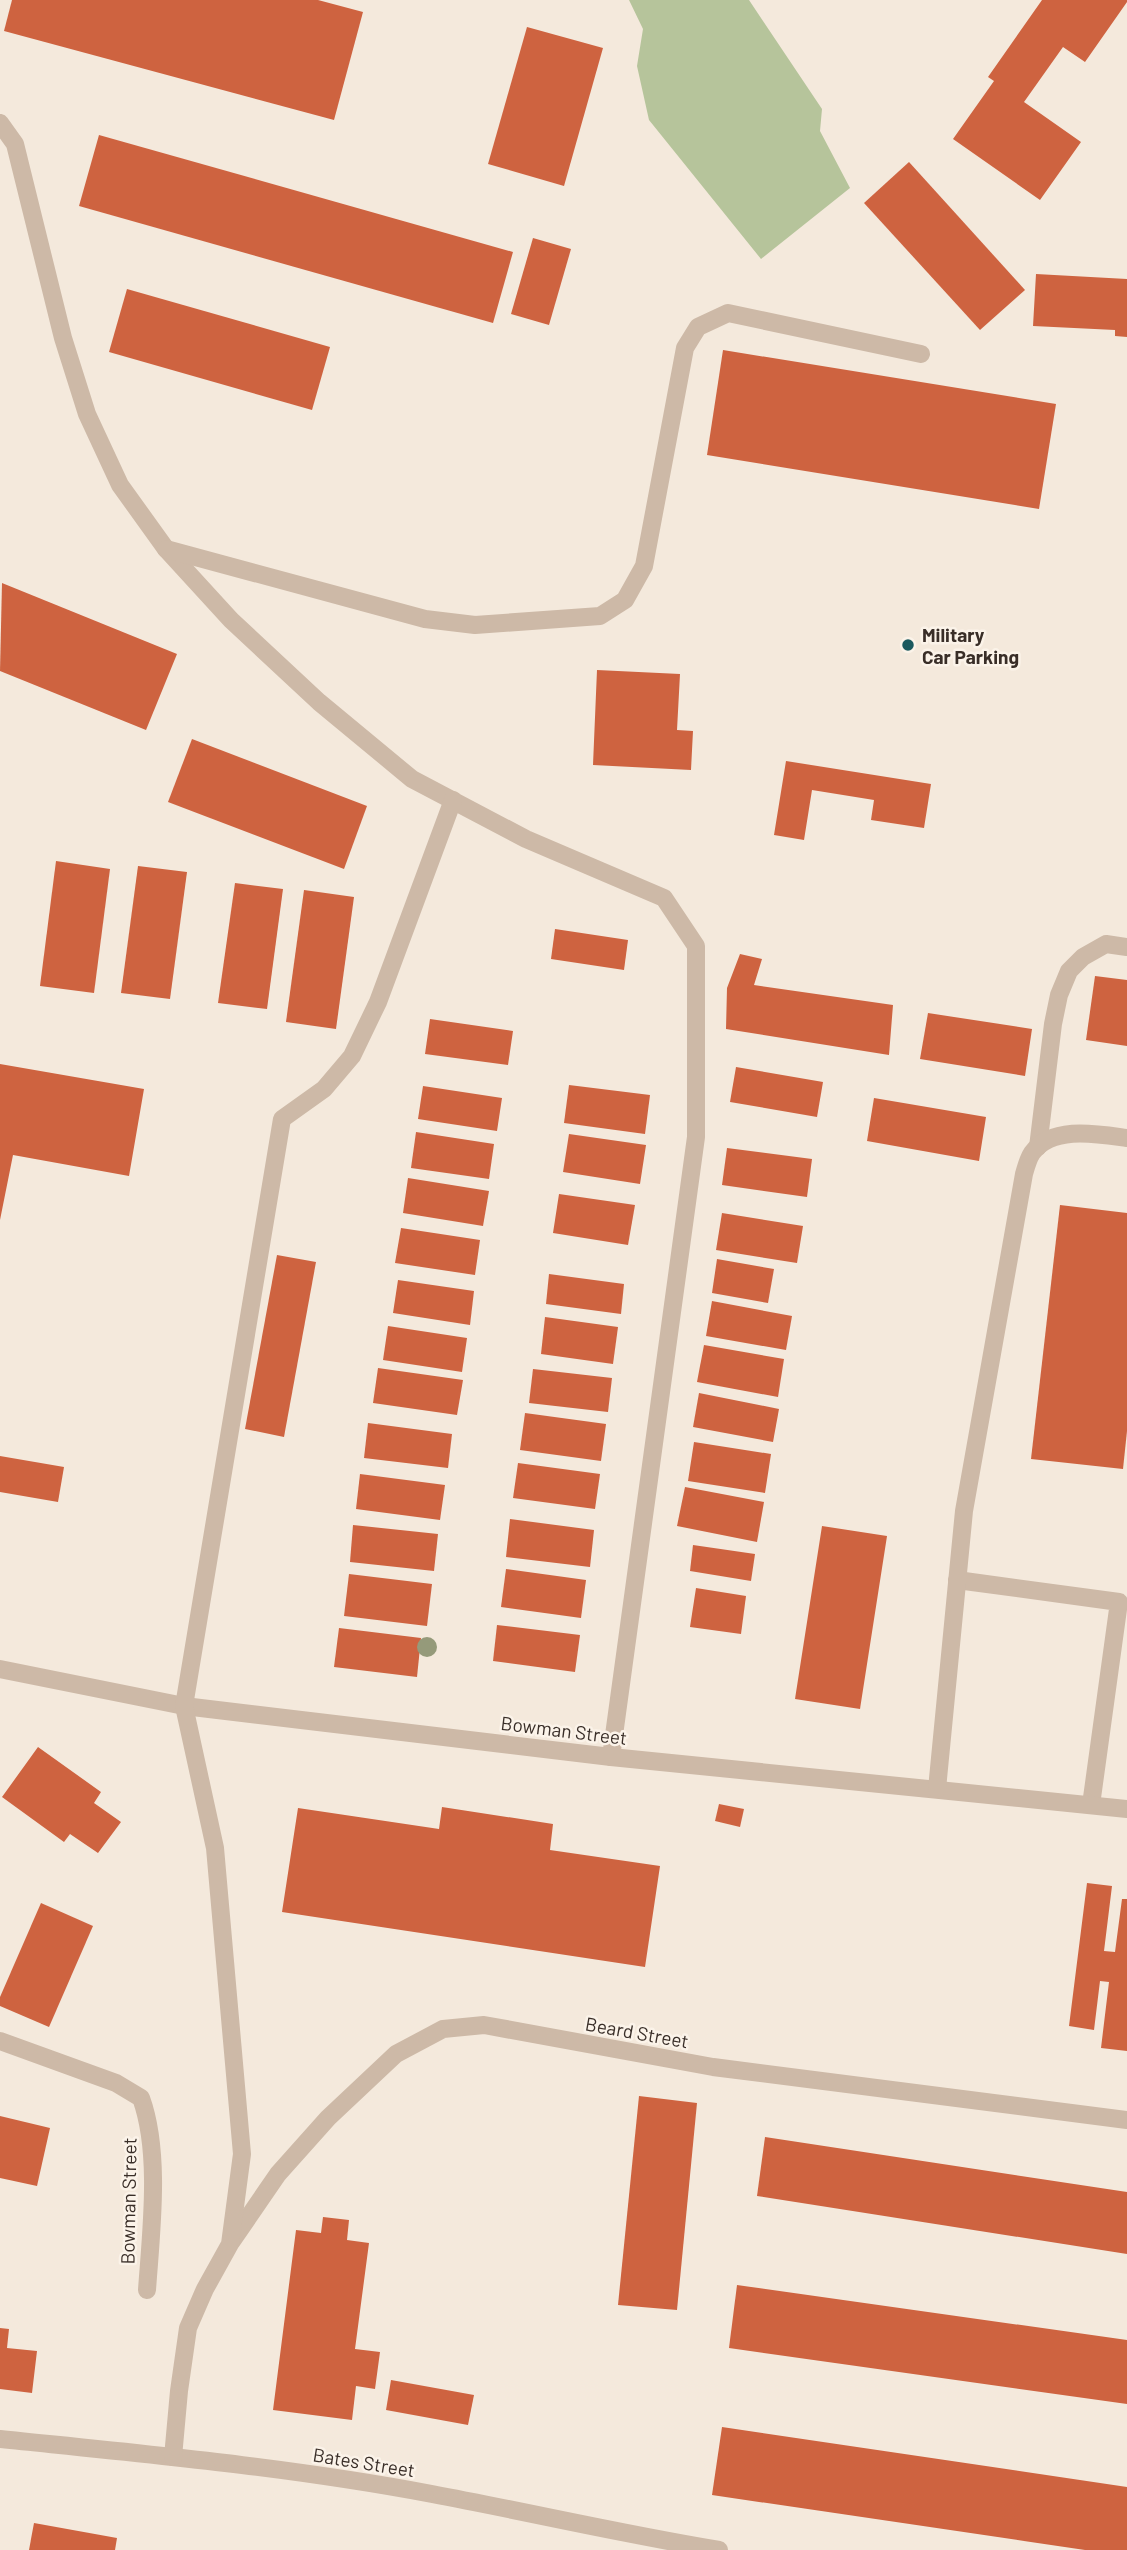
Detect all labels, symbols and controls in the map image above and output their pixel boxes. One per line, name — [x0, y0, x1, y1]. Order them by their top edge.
place label: Military Car Parking — [922, 623, 1019, 668]
marker: Military Car Parking — [900, 637, 916, 653]
street label: Bowman Street — [500, 1711, 628, 1749]
street label: Beard Street — [584, 2012, 690, 2052]
street label: Bowman Street — [115, 2137, 141, 2265]
street label: Bates Street — [311, 2443, 417, 2481]

